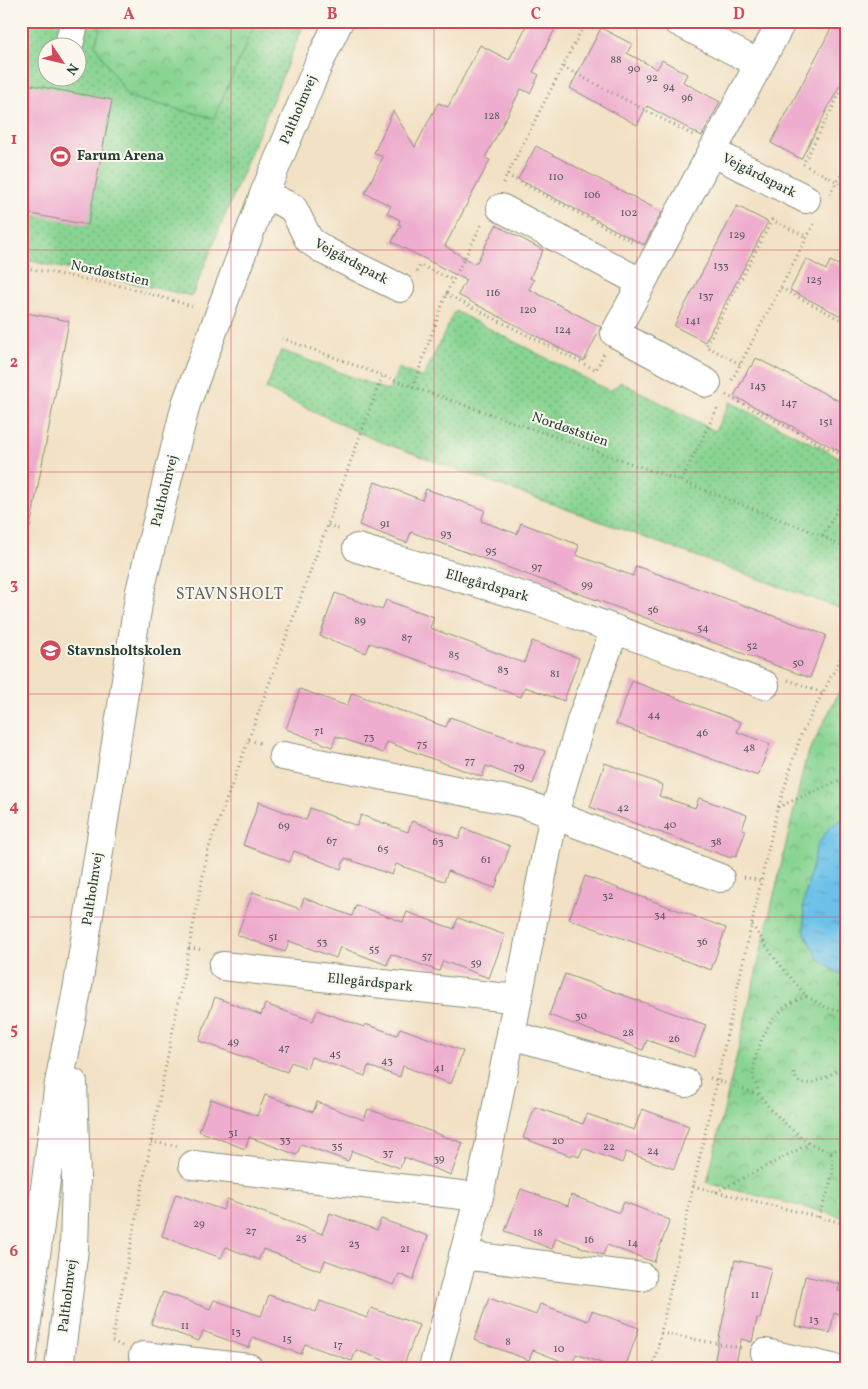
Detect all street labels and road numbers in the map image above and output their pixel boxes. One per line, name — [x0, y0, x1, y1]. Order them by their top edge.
street label: Paltholmvej — [276, 72, 322, 148]
street label: Vejgårdspark — [718, 149, 800, 203]
street label: Vejgårdspark — [311, 235, 392, 290]
street label: Nordøststien — [69, 256, 151, 292]
street label: Nordøststien — [529, 408, 611, 452]
street label: Paltholmvej — [147, 453, 183, 529]
street label: Ellegårdspark — [443, 565, 531, 607]
street label: Paltholmvej — [78, 851, 108, 927]
street label: Ellegårdspark — [326, 969, 414, 997]
street label: Paltholmvej — [54, 1258, 82, 1334]

